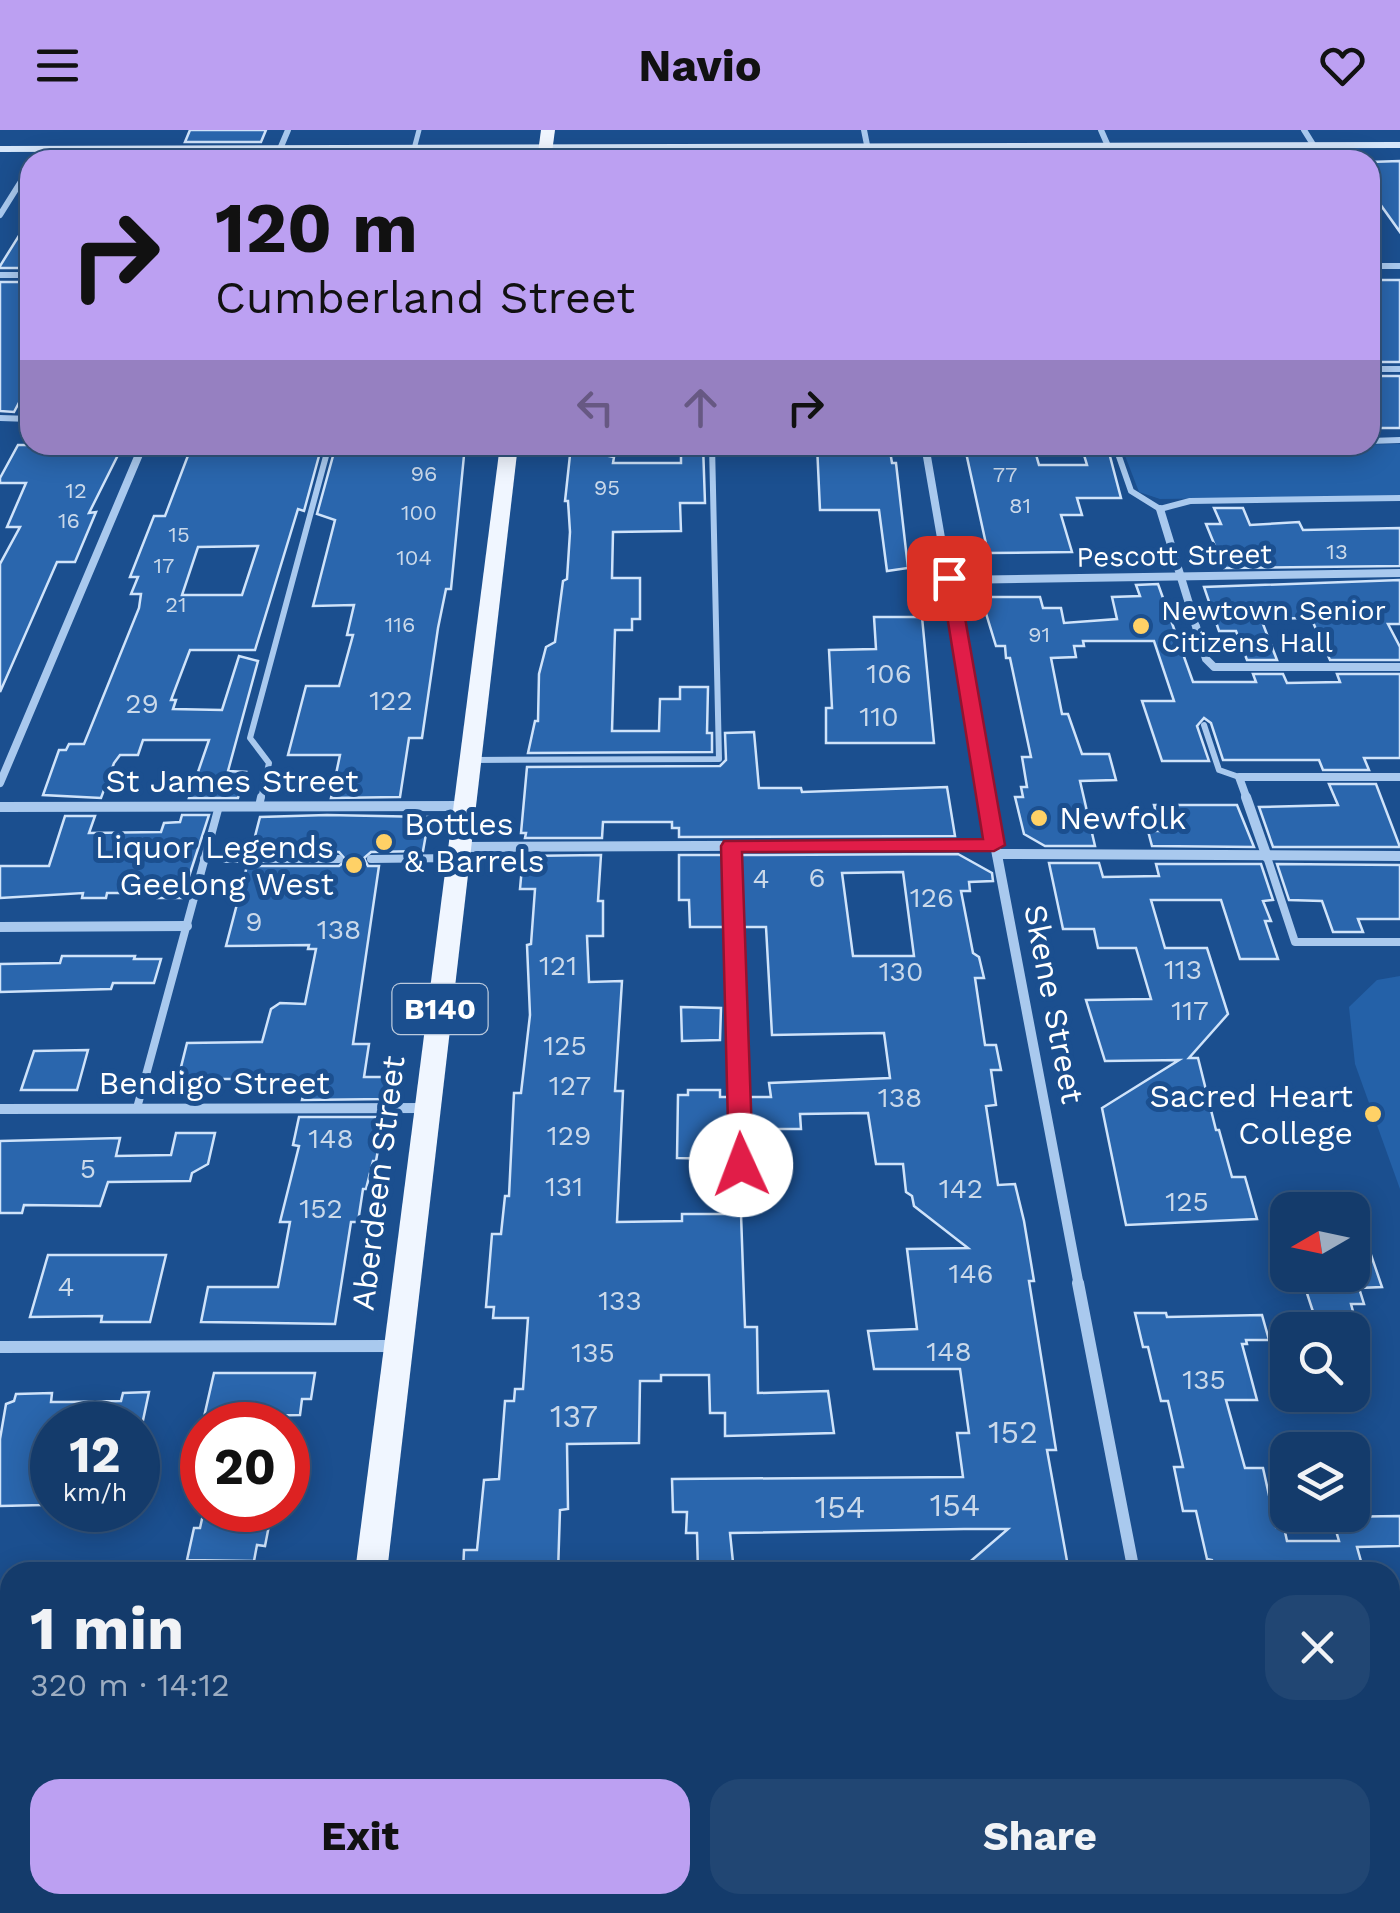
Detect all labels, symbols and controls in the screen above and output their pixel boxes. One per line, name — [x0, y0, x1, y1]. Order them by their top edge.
icon: menu — [30, 38, 85, 93]
icon: heart — [1315, 38, 1370, 93]
text: Navio — [638, 39, 762, 92]
text: 120 m — [215, 187, 418, 269]
icon: right — [50, 190, 180, 320]
text: Cumberland Street — [215, 271, 635, 324]
icon: left — [568, 380, 623, 435]
icon: ahead — [673, 380, 728, 435]
icon: right — [778, 380, 833, 435]
house number: 96 — [411, 461, 437, 486]
house number: 77 — [993, 462, 1017, 487]
house number: 95 — [594, 475, 620, 500]
house number: 12 — [65, 478, 87, 503]
house number: 81 — [1009, 493, 1031, 518]
house number: 100 — [401, 500, 437, 525]
house number: 16 — [58, 508, 80, 533]
house number: 15 — [168, 522, 190, 547]
pin — [907, 536, 992, 621]
street label: Pescott Street — [1076, 537, 1272, 574]
house number: 13 — [1326, 539, 1348, 564]
house number: 104 — [396, 545, 432, 570]
icon: arrive — [922, 551, 977, 606]
house number: 17 — [154, 553, 174, 578]
house number: 21 — [165, 592, 187, 617]
place label: Newtown Senior Citizens Hall — [1161, 594, 1386, 659]
house number: 116 — [385, 612, 415, 637]
marker: Newtown Senior Citizens Hall — [1130, 615, 1152, 637]
house number: 91 — [1028, 622, 1050, 647]
house number: 106 — [866, 657, 912, 690]
house number: 122 — [369, 684, 413, 717]
house number: 29 — [125, 687, 159, 720]
house number: 110 — [859, 700, 899, 733]
street label: St James Street — [106, 762, 358, 800]
place label: Newfolk — [1059, 799, 1186, 837]
place label: Bottles & Barrels — [404, 805, 545, 880]
marker: Newfolk — [1028, 807, 1050, 829]
place label: Liquor Legends Geelong West — [95, 828, 334, 903]
marker: Bottles & Barrels — [373, 831, 395, 853]
marker: Liquor Legends Geelong West — [343, 854, 365, 876]
house number: 6 — [808, 861, 826, 894]
house number: 4 — [752, 862, 770, 895]
house number: 126 — [910, 881, 954, 914]
street label: Skene Street — [1016, 901, 1092, 1107]
house number: 9 — [245, 905, 263, 938]
house number: 138 — [317, 913, 361, 946]
house number: 121 — [539, 949, 577, 982]
house number: 113 — [1164, 953, 1202, 986]
house number: 130 — [879, 955, 923, 988]
road number: B140 — [392, 984, 488, 1034]
house number: 117 — [1171, 994, 1209, 1027]
house number: 125 — [543, 1029, 587, 1062]
street label: Aberdeen Street — [344, 1054, 412, 1312]
street label: Bendigo Street — [98, 1064, 330, 1102]
house number: 127 — [549, 1069, 591, 1102]
place label: Sacred Heart College — [1149, 1077, 1353, 1152]
house number: 138 — [878, 1081, 922, 1114]
marker: Sacred Heart College — [1362, 1103, 1384, 1125]
position arrow — [689, 1113, 793, 1217]
house number: 129 — [547, 1119, 591, 1152]
house number: 148 — [308, 1122, 354, 1155]
house number: 5 — [80, 1152, 96, 1185]
house number: 131 — [545, 1170, 583, 1203]
house number: 142 — [939, 1172, 983, 1205]
house number: 125 — [1165, 1185, 1209, 1218]
house number: 152 — [299, 1192, 343, 1225]
north arrow — [1270, 1192, 1370, 1292]
map controls — [1270, 1192, 1370, 1532]
house number: 146 — [948, 1257, 994, 1290]
house number: 4 — [57, 1270, 75, 1303]
house number: 133 — [598, 1284, 642, 1317]
button: search — [1270, 1312, 1370, 1412]
house number: 148 — [926, 1335, 972, 1368]
house number: 135 — [571, 1336, 615, 1369]
house number: 135 — [1182, 1363, 1226, 1396]
house number: 137 — [550, 1397, 598, 1435]
speed limit sign: 20 — [180, 1402, 310, 1532]
house number: 152 — [988, 1413, 1038, 1451]
text: 12 — [69, 1425, 121, 1484]
button: layers — [1270, 1432, 1370, 1532]
text: km/h — [63, 1478, 127, 1507]
house number: 154 — [930, 1486, 980, 1524]
house number: 154 — [815, 1488, 865, 1526]
text: 1 min — [30, 1593, 184, 1664]
button: close — [1265, 1595, 1370, 1700]
text: 320 m · 14:12 — [30, 1666, 230, 1704]
button: Exit — [30, 1779, 690, 1894]
button: Share — [710, 1779, 1370, 1894]

